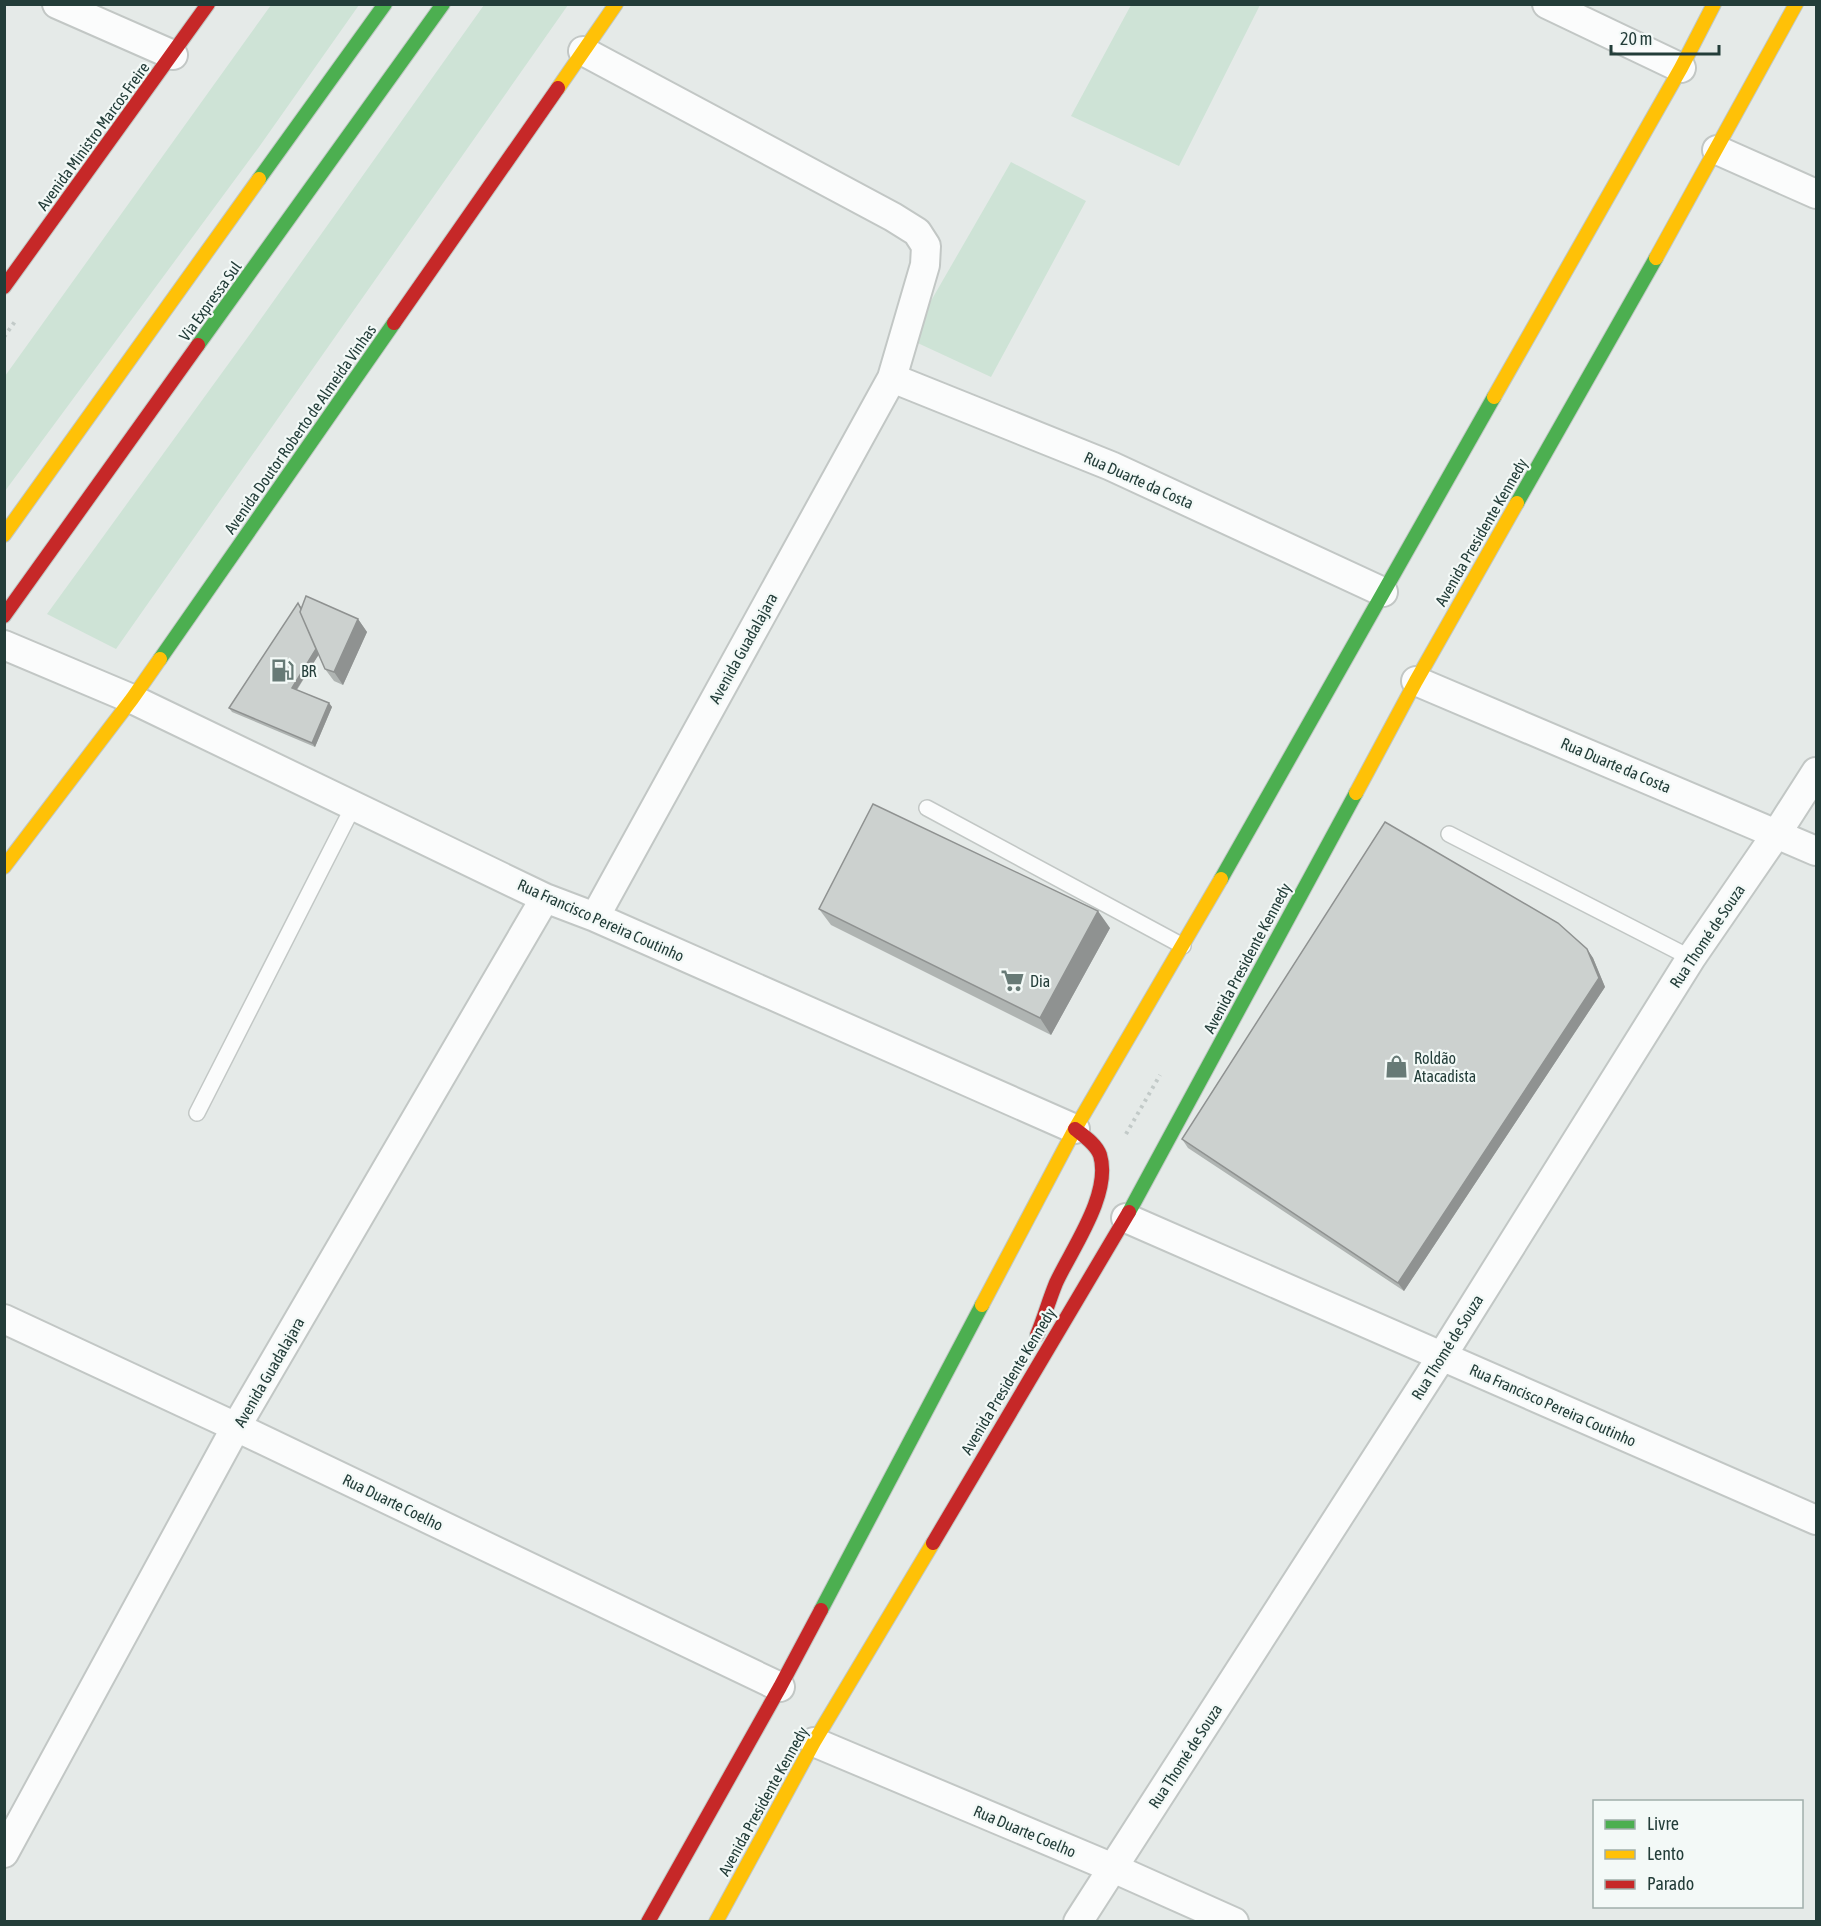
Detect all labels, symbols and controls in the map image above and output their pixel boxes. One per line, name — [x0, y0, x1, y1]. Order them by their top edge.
scale bar — [1611, 18, 1719, 56]
text: 20 m — [1620, 28, 1652, 49]
street label: Avenida Ministro Marcos Freire — [33, 58, 153, 214]
street label: Via Expressa Sul — [175, 257, 246, 345]
street label: Avenida Doutor Roberto de Almeida Vinhas — [221, 321, 380, 537]
street label: Rua Duarte da Costa — [1082, 448, 1196, 512]
street label: Avenida Presidente Kennedy — [1431, 455, 1532, 610]
street label: Avenida Guadalajara — [705, 590, 782, 707]
fuel station icon: BR — [270, 658, 296, 684]
place label: BR — [301, 662, 317, 680]
street label: Rua Duarte da Costa — [1558, 734, 1674, 796]
street label: Rua Francisco Pereira Coutinho — [515, 875, 687, 965]
street label: Avenida Presidente Kennedy — [1200, 879, 1295, 1037]
street label: Rua Thomé de Souza — [1666, 881, 1748, 991]
supermarket icon: Dia — [999, 968, 1025, 994]
place label: Dia — [1030, 972, 1050, 990]
place label: Roldão Atacadista — [1414, 1049, 1476, 1085]
shop icon: Roldão Atacadista — [1383, 1054, 1409, 1080]
street label: Rua Thomé de Souza — [1407, 1291, 1487, 1403]
street label: Avenida Presidente Kennedy — [957, 1304, 1060, 1458]
street label: Avenida Guadalajara — [230, 1314, 309, 1430]
street label: Rua Francisco Pereira Coutinho — [1467, 1360, 1639, 1450]
street label: Rua Duarte Coelho — [340, 1470, 446, 1534]
street label: Rua Thomé de Souza — [1145, 1701, 1225, 1811]
street label: Avenida Presidente Kennedy — [715, 1723, 813, 1879]
legend — [1593, 1800, 1803, 1908]
street label: Rua Duarte Coelho — [971, 1801, 1079, 1861]
text: Livre — [1647, 1813, 1679, 1834]
text: Lento — [1647, 1843, 1684, 1864]
text: Parado — [1647, 1873, 1694, 1894]

